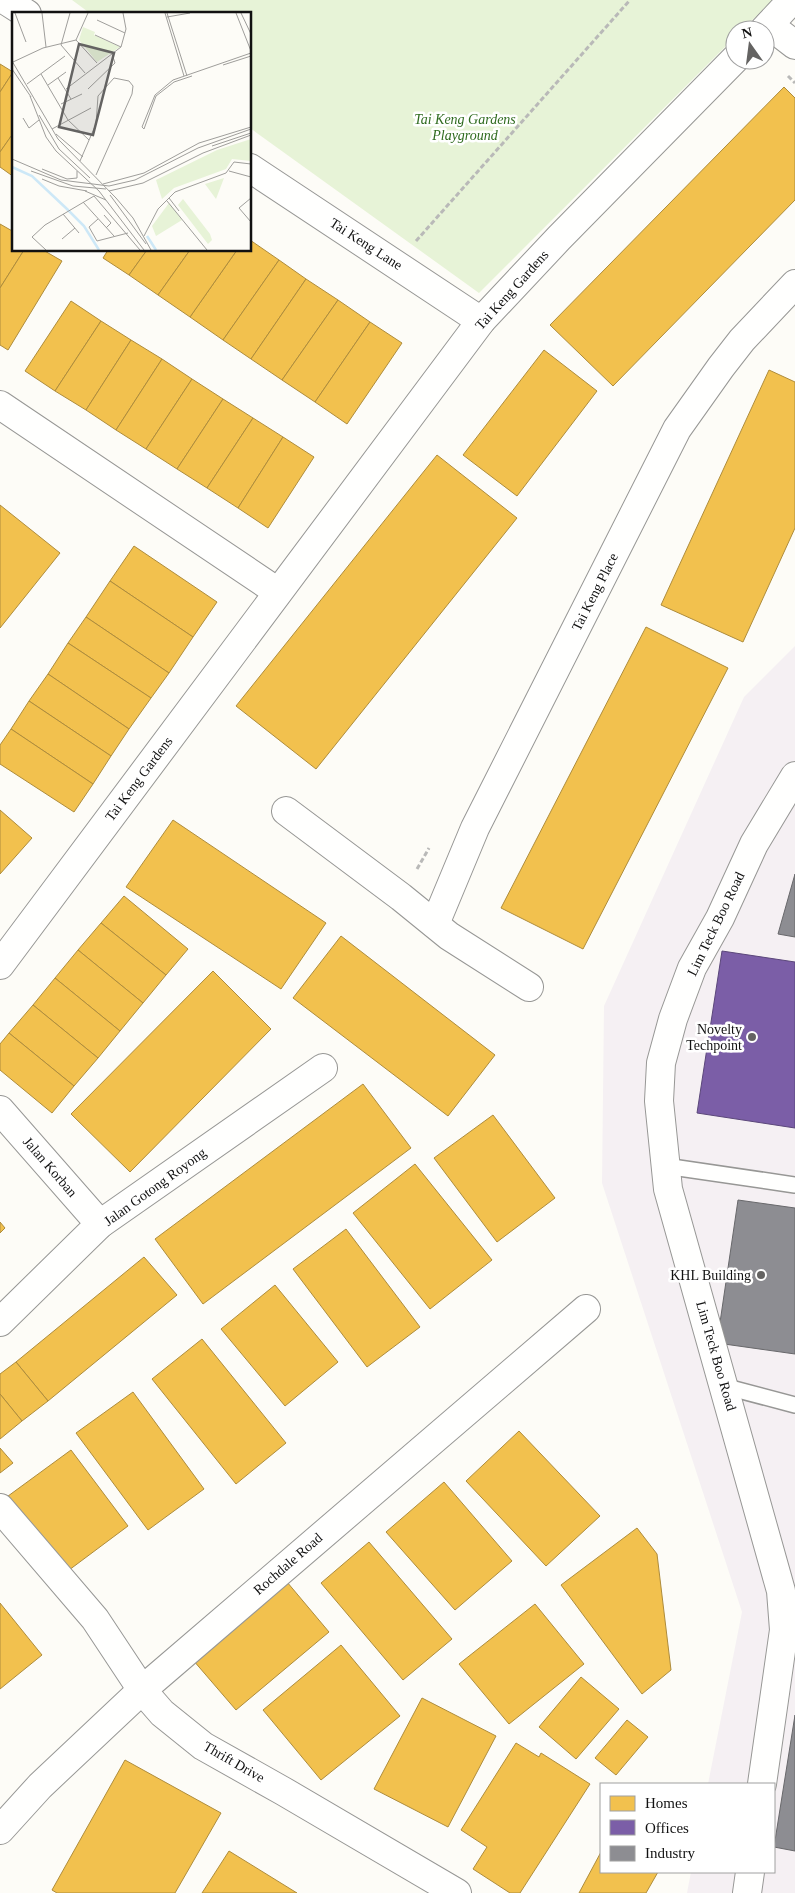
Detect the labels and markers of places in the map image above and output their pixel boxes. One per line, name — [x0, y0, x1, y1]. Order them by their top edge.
place label: Novelty Techpoint — [686, 1022, 742, 1053]
marker: Novelty Techpoint — [746, 1031, 758, 1043]
place label: KHL Building — [670, 1268, 751, 1283]
marker: KHL Building — [755, 1269, 767, 1281]

